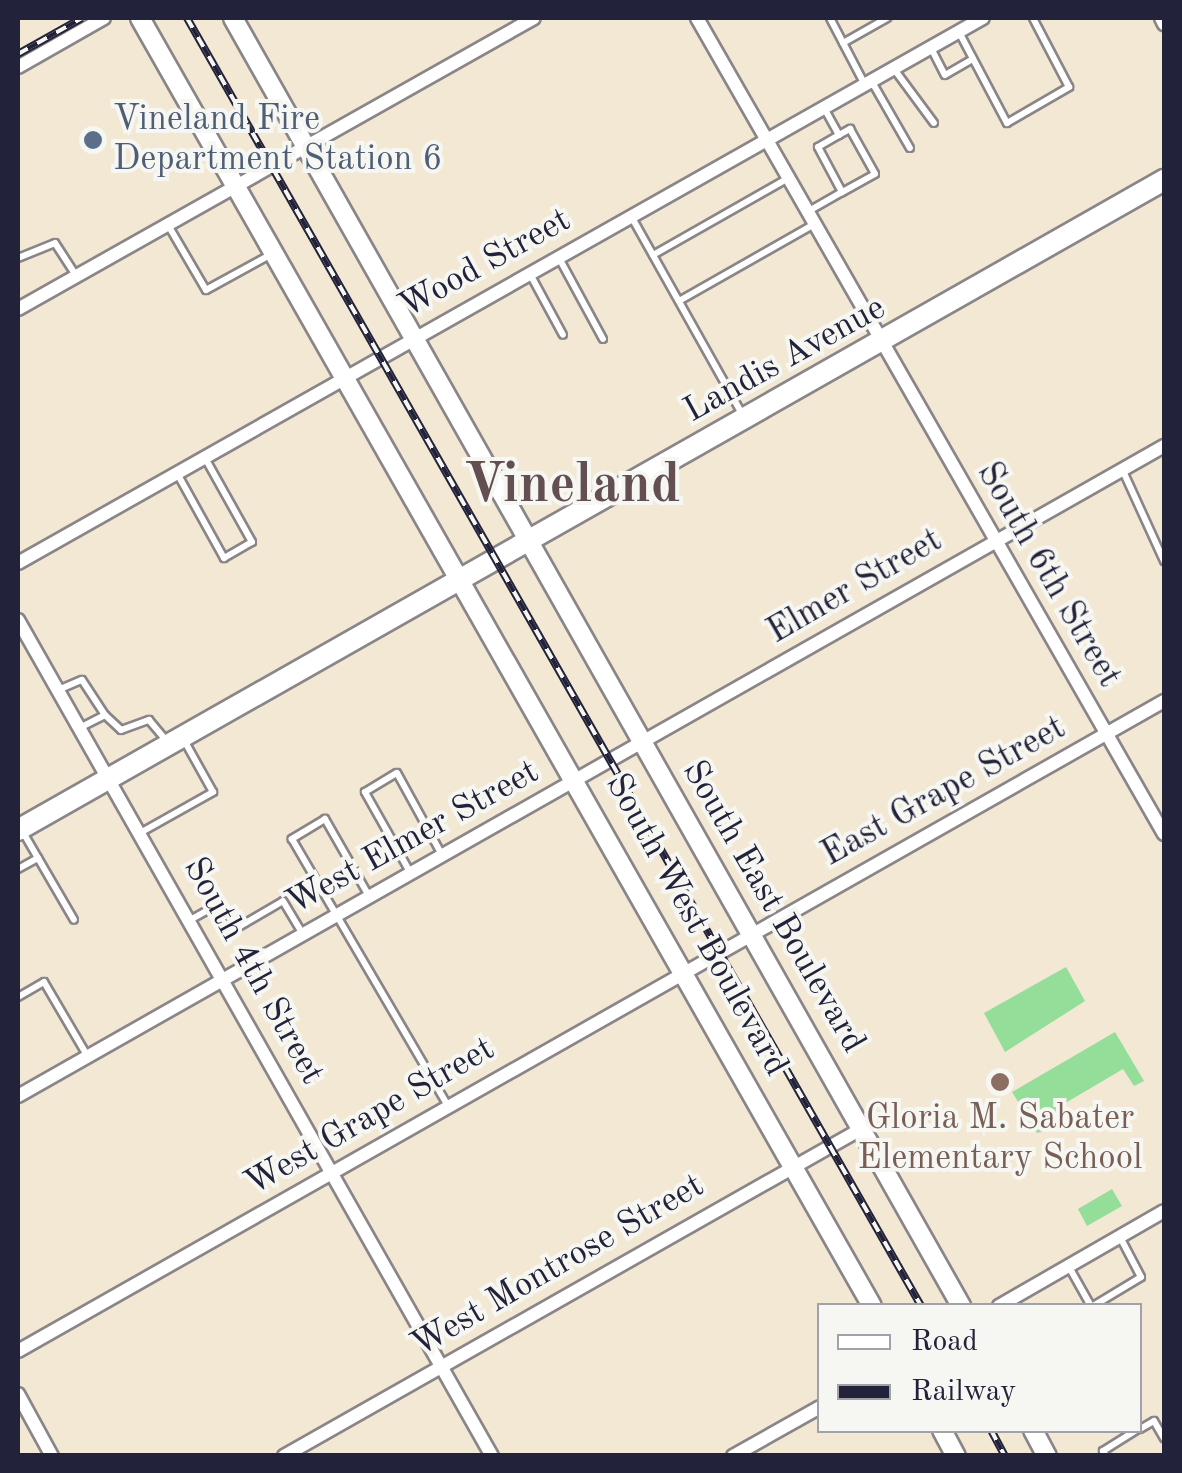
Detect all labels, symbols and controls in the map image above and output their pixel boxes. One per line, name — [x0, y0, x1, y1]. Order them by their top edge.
place label: Vineland Fire Department Station 6 — [113, 99, 443, 181]
marker: Vineland Fire Department Station 6 — [82, 129, 104, 151]
street label: Wood Street — [392, 200, 578, 328]
street label: Landis Avenue — [677, 287, 893, 433]
district label: Vineland — [464, 454, 680, 520]
street label: South 6th Street — [967, 455, 1129, 695]
street label: Elmer Street — [760, 520, 950, 654]
street label: East Grape Street — [815, 708, 1073, 876]
street label: West Elmer Street — [280, 751, 546, 925]
street label: South East Boulevard — [672, 753, 874, 1061]
street label: South West Boulevard — [595, 766, 797, 1084]
street label: South 4th Street — [173, 850, 333, 1092]
street label: West Grape Street — [238, 1029, 502, 1205]
marker: Gloria M. Sabater Elementary School — [989, 1071, 1011, 1093]
place label: Gloria M. Sabater Elementary School — [858, 1098, 1142, 1180]
street label: West Montrose Street — [404, 1165, 712, 1367]
legend — [817, 1303, 1142, 1433]
text: Road — [911, 1327, 978, 1357]
text: Railway — [911, 1377, 1016, 1407]

